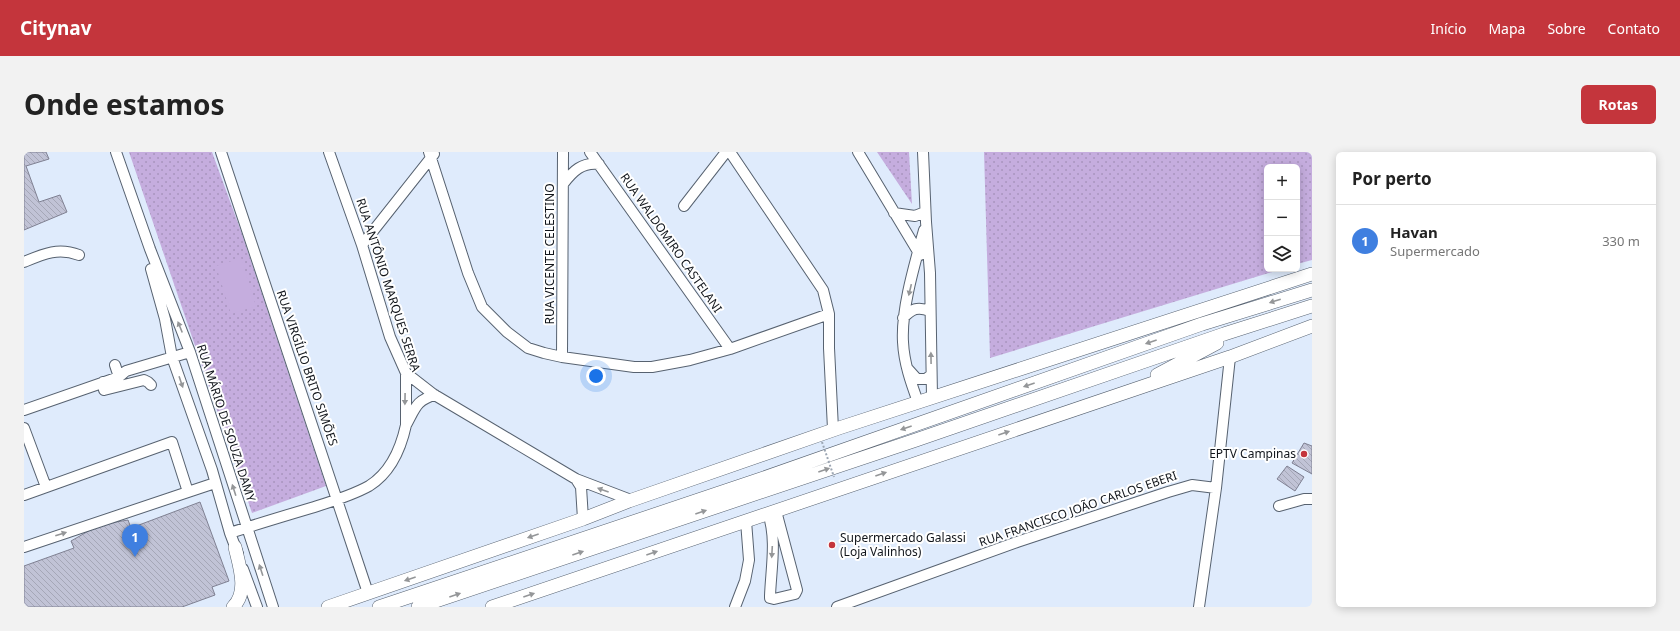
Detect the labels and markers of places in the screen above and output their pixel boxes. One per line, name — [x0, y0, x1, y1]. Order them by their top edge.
place label: EPTV Campinas — [1209, 445, 1296, 462]
marker: EPTV Campinas — [1299, 449, 1309, 459]
pin: 1 — [122, 524, 148, 557]
place label: Supermercado Galassi (Loja Valinhos) — [840, 529, 966, 560]
marker: Supermercado Galassi (Loja Valinhos) — [827, 540, 837, 550]

